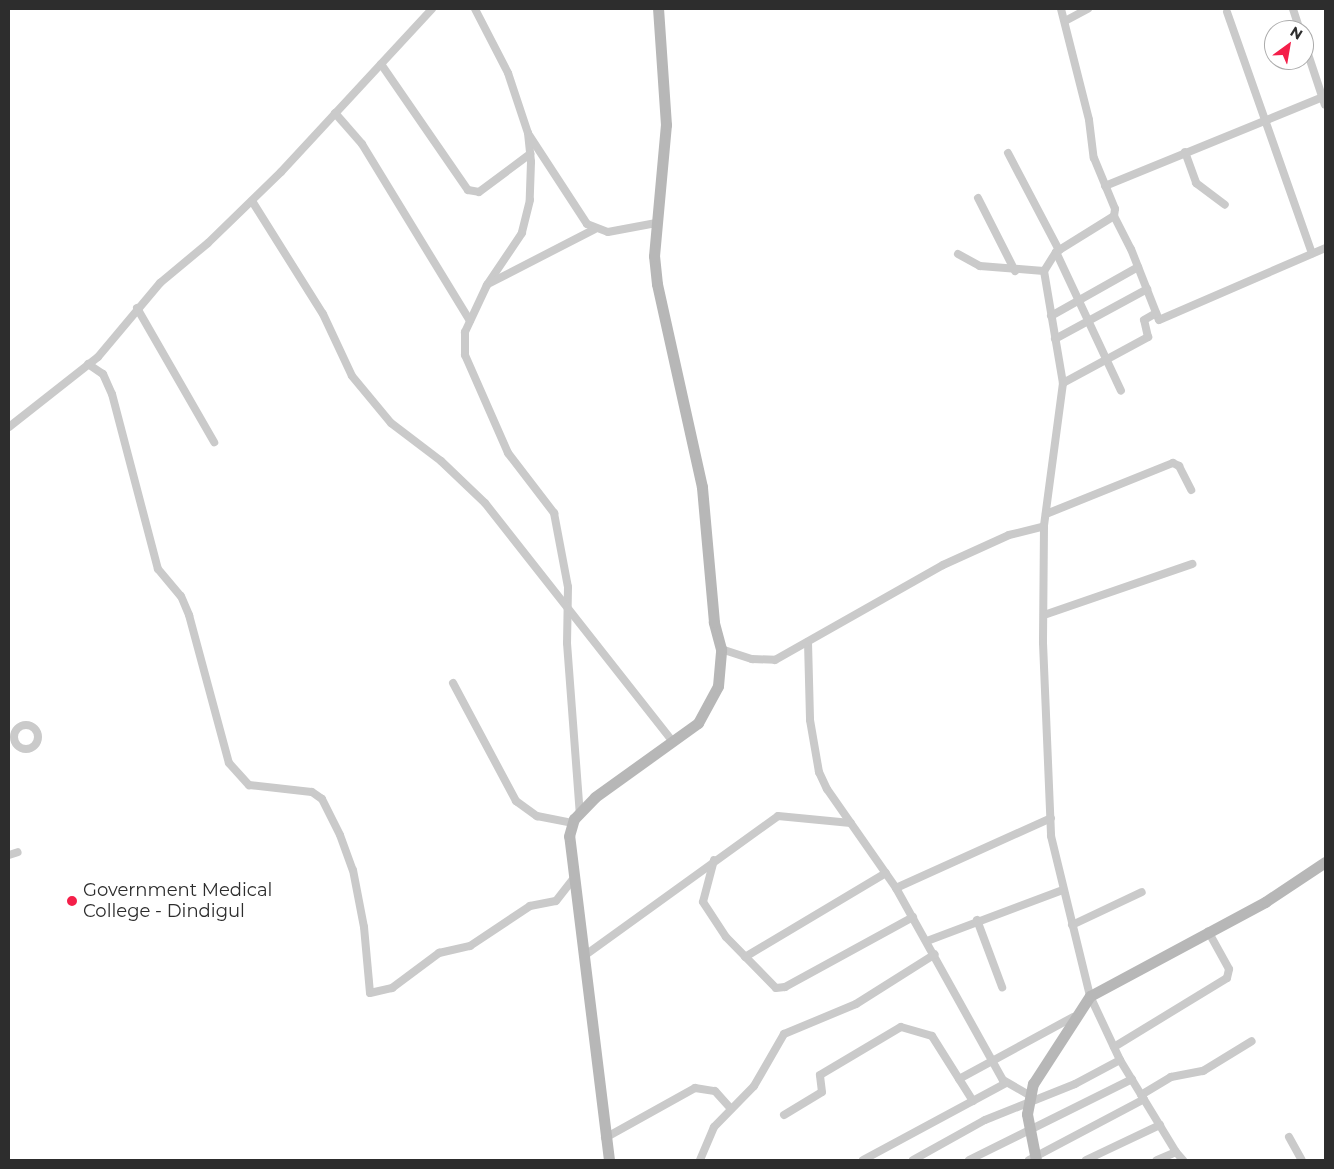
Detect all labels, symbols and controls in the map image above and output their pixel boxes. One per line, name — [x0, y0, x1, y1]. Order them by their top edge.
north arrow — [1264, 20, 1314, 70]
text: N — [1287, 22, 1306, 44]
place label: Government Medical College - Dindigul — [83, 880, 272, 922]
marker: Government Medical College - Dindigul — [65, 894, 79, 908]

